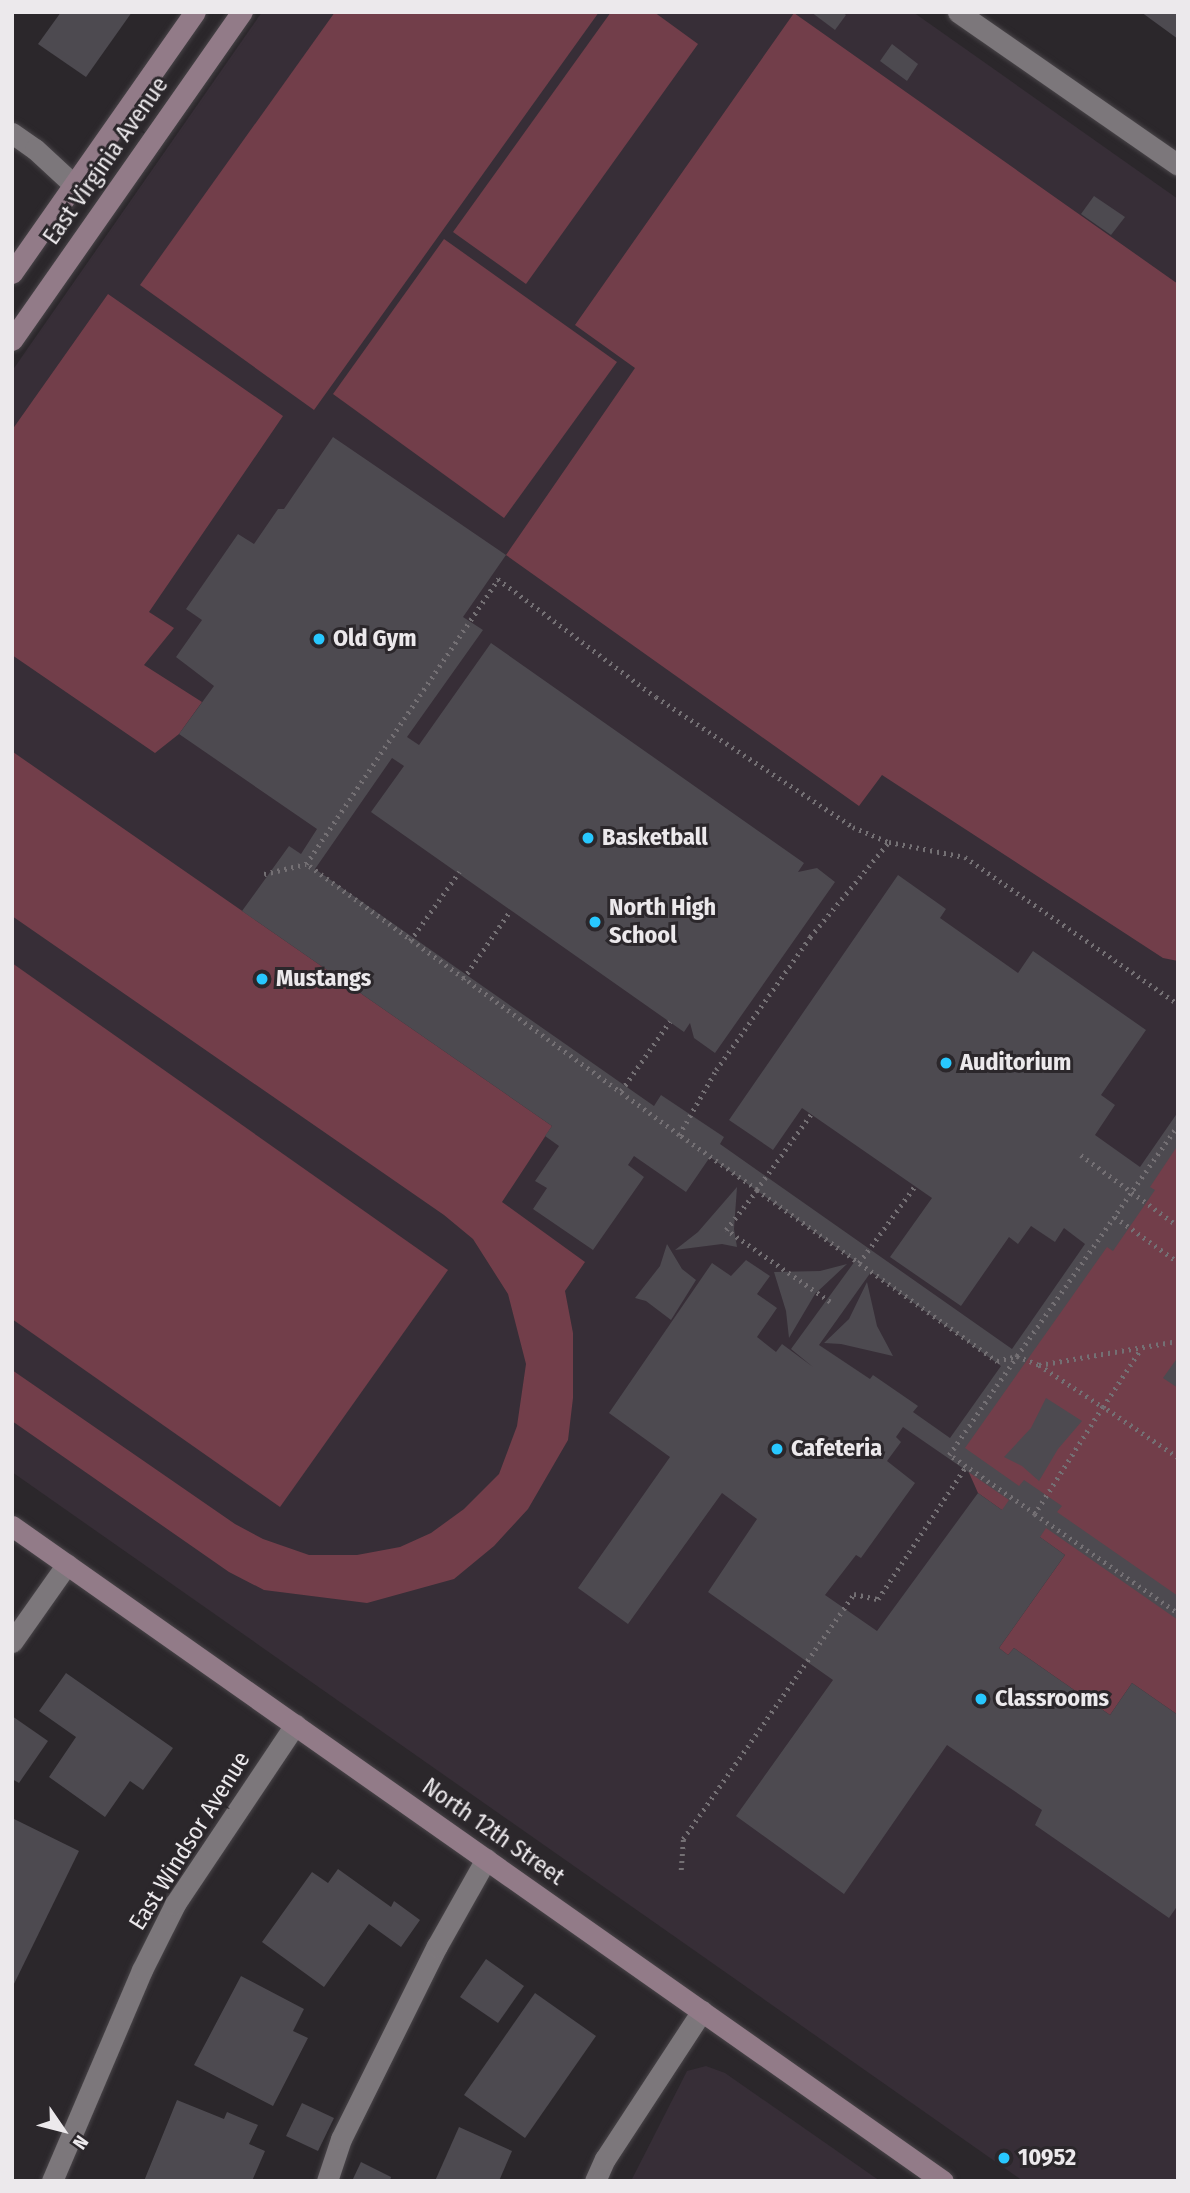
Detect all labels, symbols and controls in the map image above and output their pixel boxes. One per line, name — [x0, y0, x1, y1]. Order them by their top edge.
street label: East Virginia Avenue — [37, 72, 175, 250]
place label: Old Gym — [333, 625, 417, 653]
marker: Old Gym — [311, 631, 327, 647]
place label: Basketball — [602, 824, 708, 852]
marker: Basketball — [580, 830, 596, 846]
place label: North High School — [609, 894, 716, 950]
marker: North High School — [587, 914, 603, 930]
place label: Mustangs — [276, 965, 371, 993]
marker: Mustangs — [254, 971, 270, 987]
place label: Auditorium — [960, 1049, 1071, 1077]
marker: Auditorium — [938, 1055, 954, 1071]
place label: Cafeteria — [791, 1435, 882, 1463]
marker: Cafeteria — [769, 1441, 785, 1457]
place label: Classrooms — [995, 1685, 1109, 1713]
marker: Classrooms — [973, 1691, 989, 1707]
street label: East Windsor Avenue — [124, 1747, 256, 1935]
street label: North 12th Street — [416, 1772, 570, 1892]
north arrow — [28, 2095, 98, 2165]
text: N — [68, 2131, 93, 2154]
place label: 10952 — [1018, 2144, 1076, 2172]
marker: 10952 — [996, 2150, 1012, 2166]

